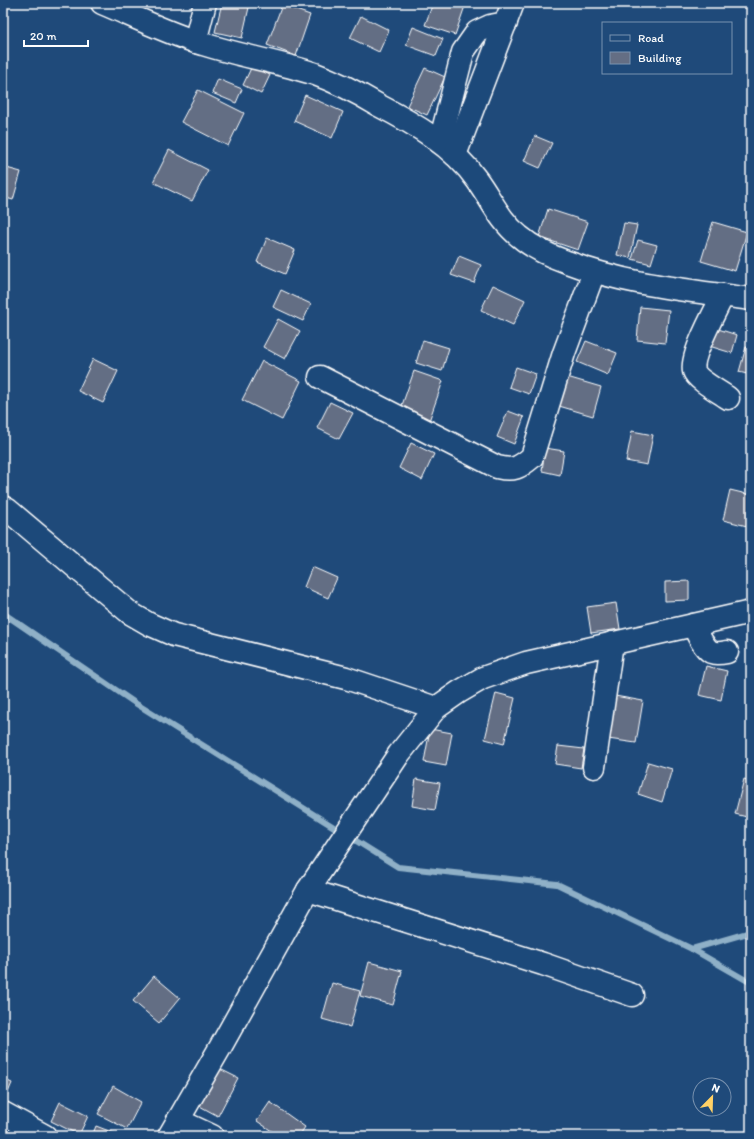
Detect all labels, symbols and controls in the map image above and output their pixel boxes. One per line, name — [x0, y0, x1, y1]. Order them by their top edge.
scale bar — [24, 22, 88, 48]
legend — [602, 22, 732, 74]
text: 20 m — [30, 29, 57, 43]
text: Road — [638, 31, 664, 45]
text: Building — [638, 51, 682, 65]
north arrow — [692, 1077, 732, 1117]
text: N — [710, 1081, 722, 1096]

